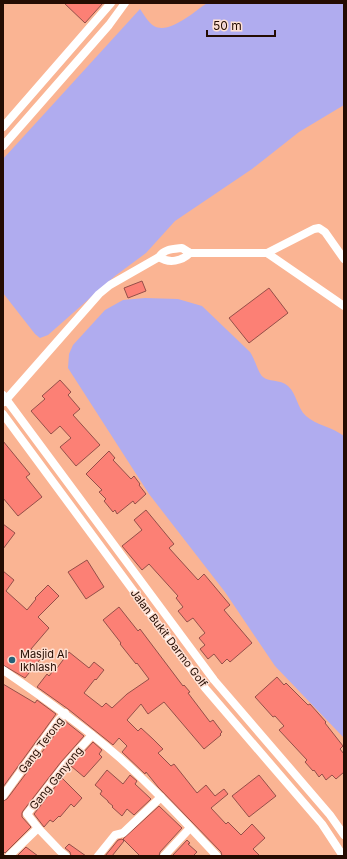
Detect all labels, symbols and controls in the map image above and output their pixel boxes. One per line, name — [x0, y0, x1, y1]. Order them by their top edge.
scale bar — [207, 12, 275, 38]
text: 50 m — [213, 18, 242, 33]
street label: Jalan Bukit Darmo Golf — [128, 586, 210, 690]
place label: Masjid Al Ikhlash — [20, 647, 67, 674]
marker: Masjid Al Ikhlash — [7, 655, 17, 665]
street label: Gang Terong — [15, 714, 67, 776]
street label: Gang Ganyong — [26, 744, 86, 812]

